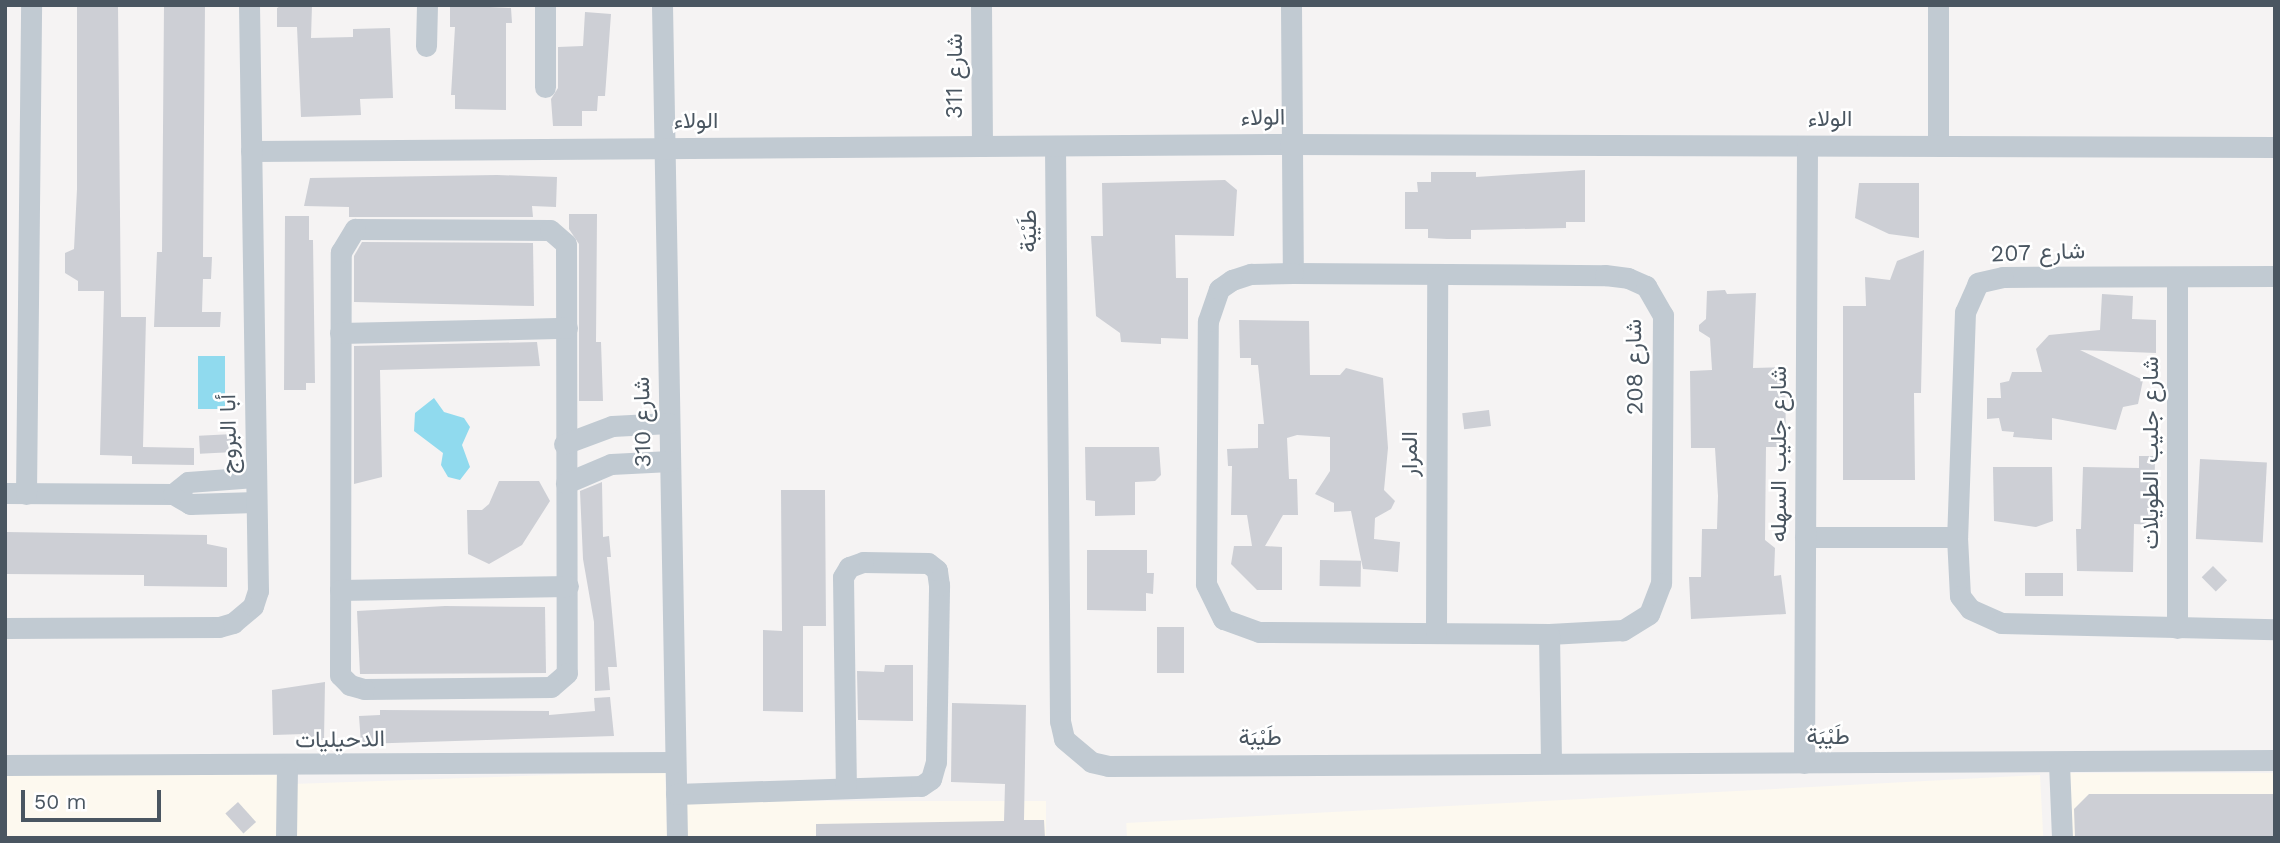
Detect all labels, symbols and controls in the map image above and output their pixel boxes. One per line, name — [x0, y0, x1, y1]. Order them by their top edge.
street label: شارع 311 — [941, 33, 969, 119]
street label: الولاء — [1240, 104, 1286, 132]
street label: الولاء — [1808, 105, 1852, 133]
street label: الولاء — [674, 107, 718, 135]
street label: طَيْبَة — [1015, 209, 1043, 253]
street label: شارع 207 — [1990, 238, 2086, 268]
street label: شارع 208 — [1620, 319, 1650, 415]
street label: شارع جليب الطويلات — [2137, 356, 2165, 550]
street label: شارع جليب السهله — [1765, 366, 1793, 542]
street label: شارع 310 — [628, 376, 658, 468]
street label: أبا البروج — [215, 394, 243, 474]
street label: المرار — [1396, 431, 1424, 477]
street label: طَيْبَة — [1806, 723, 1850, 751]
street label: طَيْبَة — [1238, 724, 1282, 752]
street label: الدحيليات — [295, 725, 385, 755]
scale bar — [24, 776, 164, 820]
text: 50 m — [34, 789, 86, 814]

